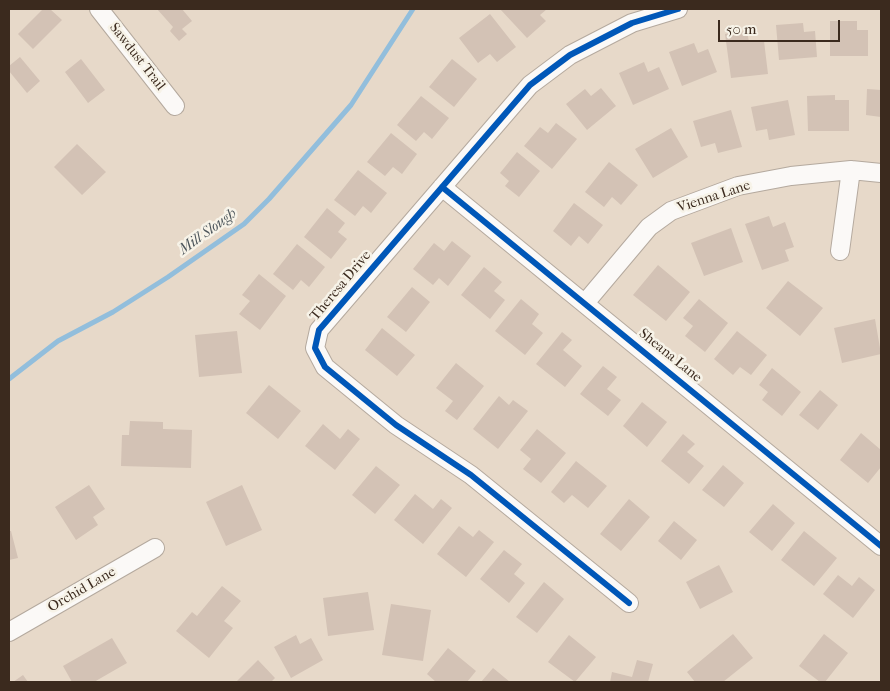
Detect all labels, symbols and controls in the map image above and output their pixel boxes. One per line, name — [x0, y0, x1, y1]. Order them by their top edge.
scale bar — [720, 10, 842, 42]
street label: Sawdust Trail — [105, 20, 169, 94]
text: 50 m — [726, 20, 756, 38]
street label: Vienna Lane — [675, 177, 753, 217]
water label: Mill Slough — [176, 205, 240, 259]
street label: Theresa Drive — [307, 248, 375, 324]
street label: Sheana Lane — [635, 326, 705, 386]
street label: Orchid Lane — [45, 564, 119, 616]

